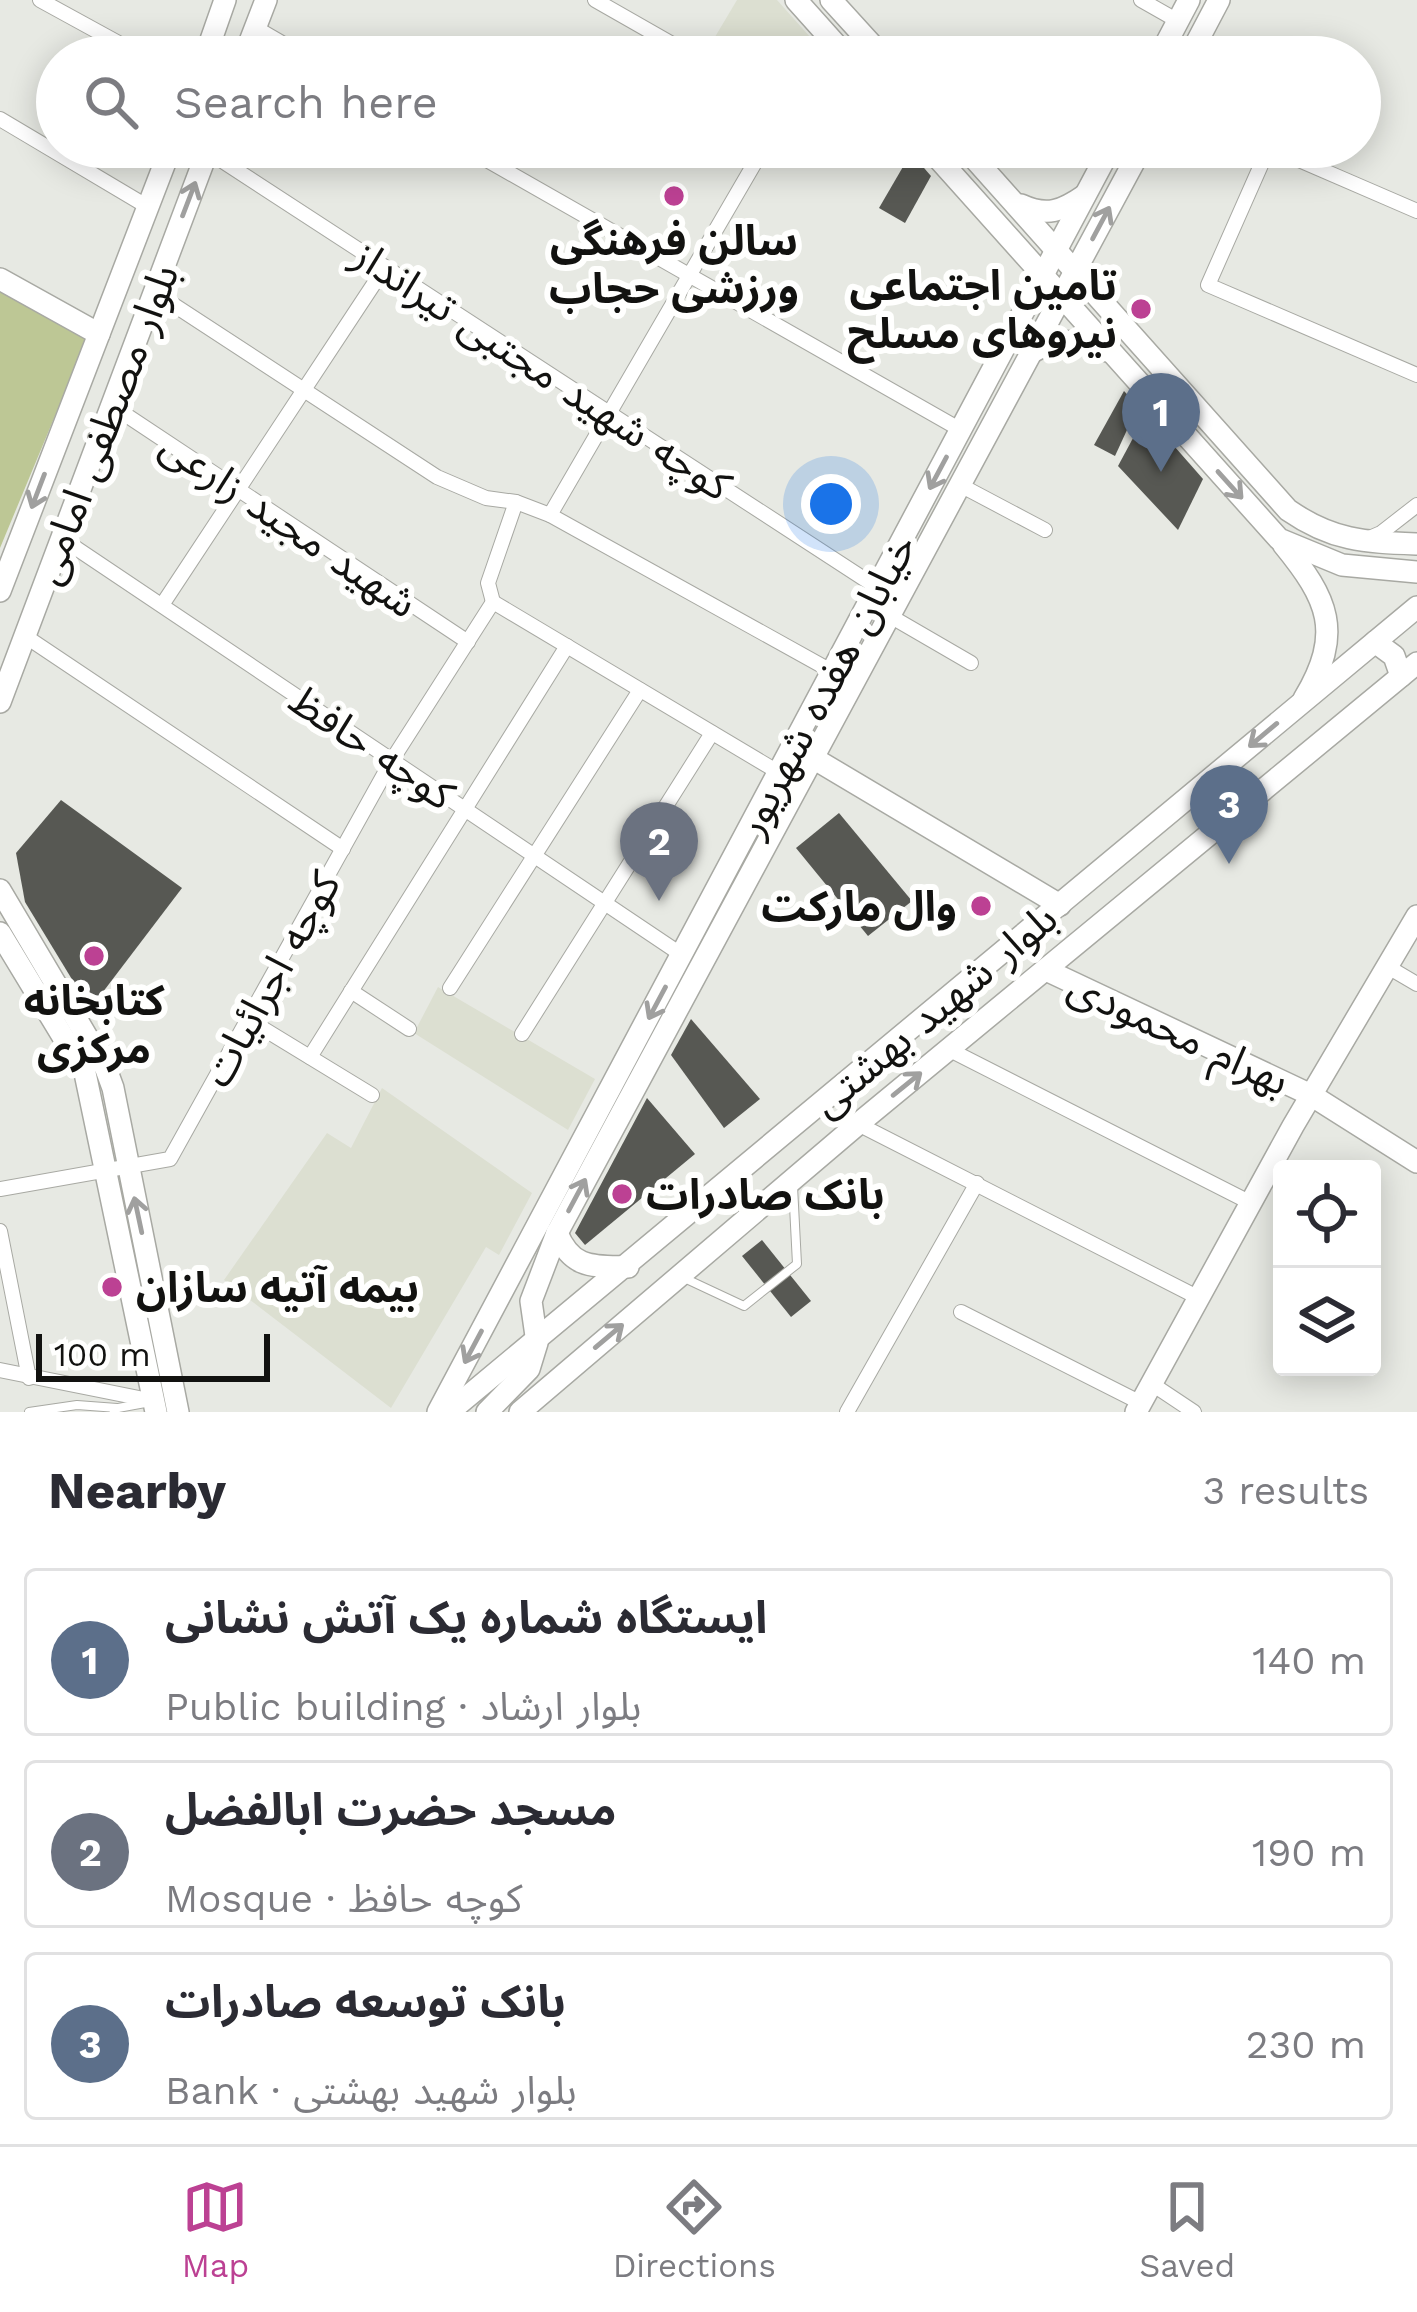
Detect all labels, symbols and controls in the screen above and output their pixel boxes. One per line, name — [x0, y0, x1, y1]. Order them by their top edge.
search box — [36, 36, 1381, 168]
icon: search — [78, 69, 144, 135]
text: Search here — [174, 76, 438, 129]
one-way arrow — [180, 181, 202, 218]
marker: سالن فرهنگی ورزشی حجاب — [661, 183, 687, 209]
one-way arrow — [1090, 206, 1113, 241]
place label: سالن فرهنگی ورزشی حجاب — [549, 216, 799, 313]
street label: کوچه شهید مجتبی تیرانداز — [341, 229, 740, 513]
street label: بلوار مصطفی امامی — [21, 257, 189, 591]
place label: تامین اجتماعی نیروهای مسلح — [847, 261, 1117, 364]
marker: تامین اجتماعی نیروهای مسلح — [1128, 296, 1154, 322]
pin: 1 — [1122, 373, 1200, 472]
street label: شهید مجید زارعی — [152, 420, 426, 628]
one-way arrow — [926, 454, 949, 489]
one-way arrow — [1216, 469, 1243, 499]
one-way arrow — [26, 472, 48, 509]
your location — [801, 474, 861, 534]
street label: خیابان هفده شهریور — [725, 526, 926, 846]
street label: کوچه حافظ — [279, 674, 464, 822]
one-way arrow — [1248, 721, 1279, 749]
pin: 3 — [1190, 765, 1268, 864]
pin: 2 — [620, 802, 698, 901]
street label: کوچه اجرائیات — [192, 863, 352, 1096]
place label: وال مارکت — [761, 882, 957, 931]
street label: بلوار شهید بهشتی — [801, 893, 1067, 1127]
marker: وال مارکت — [968, 893, 994, 919]
marker: کتابخانه مرکزی — [81, 943, 107, 969]
street label: بهرام محمودی — [1058, 961, 1297, 1112]
place label: کتابخانه مرکزی — [24, 976, 165, 1073]
one-way arrow — [645, 984, 668, 1019]
one-way arrow — [890, 1071, 922, 1098]
map controls — [1273, 1160, 1381, 1376]
button: locate — [1273, 1160, 1381, 1268]
place label: بانک صادرات — [646, 1170, 885, 1219]
one-way arrow — [566, 1178, 589, 1213]
marker: بانک صادرات — [609, 1181, 635, 1207]
one-way arrow — [125, 1197, 148, 1235]
place label: بیمه آتیه سازان — [136, 1263, 419, 1312]
button: layers — [1273, 1268, 1381, 1376]
marker: بیمه آتیه سازان — [99, 1274, 125, 1300]
one-way arrow — [593, 1324, 625, 1350]
scale bar — [36, 1328, 270, 1381]
one-way arrow — [460, 1328, 483, 1364]
text: 100 m — [54, 1335, 151, 1374]
text: Nearby — [48, 1461, 226, 1520]
text: 3 results — [1203, 1468, 1369, 1513]
text: ایستگاه شماره یک آتش نشانی — [165, 1591, 767, 1644]
text: 1 — [82, 1638, 98, 1683]
text: 140 m — [1252, 1638, 1366, 1683]
text: Public building · بلوار ارشاد — [165, 1684, 641, 1729]
text: مسجد حضرت ابالفضل — [165, 1783, 617, 1836]
text: 2 — [78, 1830, 102, 1875]
text: 190 m — [1252, 1830, 1366, 1875]
text: Mosque · کوچه حافظ — [165, 1876, 522, 1921]
text: بانک توسعه صادرات — [165, 1975, 566, 2028]
text: 3 — [78, 2022, 102, 2067]
text: 230 m — [1246, 2022, 1366, 2067]
text: Bank · بلوار شهید بهشتی — [165, 2068, 576, 2113]
tab: Map — [182, 2174, 249, 2285]
tab: Directions — [613, 2174, 776, 2285]
tab: Saved — [1139, 2174, 1235, 2285]

